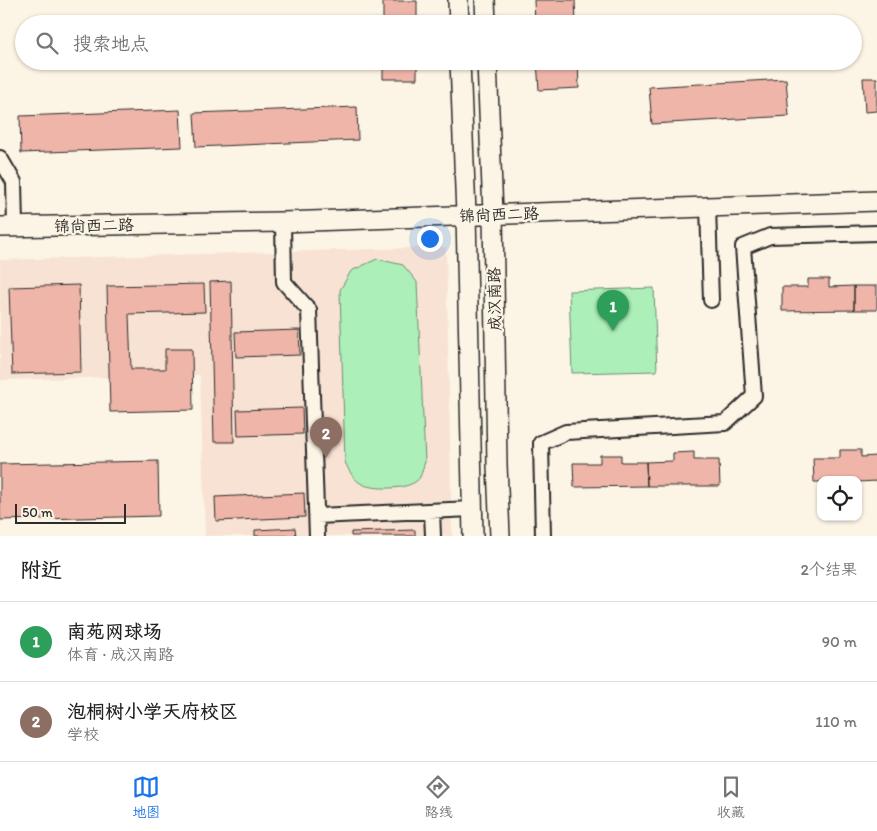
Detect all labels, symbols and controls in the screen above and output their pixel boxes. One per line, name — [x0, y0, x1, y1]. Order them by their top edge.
search box — [15, 15, 862, 70]
icon: search — [33, 29, 61, 57]
text: 搜索地点 — [73, 32, 149, 55]
street label: 锦尚西二路 — [459, 204, 539, 225]
street label: 锦尚西二路 — [54, 215, 134, 236]
your location — [417, 226, 443, 252]
street label: 成汉南路 — [484, 267, 505, 331]
pin: 1 — [597, 290, 629, 331]
pin: 2 — [310, 417, 342, 458]
map controls — [817, 476, 862, 521]
button: locate — [817, 476, 862, 521]
scale bar — [15, 501, 126, 524]
text: 50 m — [22, 504, 53, 521]
text: 附近 — [20, 557, 62, 582]
text: 2个结果 — [801, 560, 857, 579]
text: 南苑网球场 — [67, 620, 162, 643]
text: 1 — [32, 632, 40, 651]
text: 90 m — [822, 632, 857, 651]
text: 体育 · 成汉南路 — [67, 645, 174, 664]
text: 泡桐树小学天府校区 — [67, 700, 238, 723]
text: 2 — [32, 712, 40, 731]
text: 110 m — [815, 712, 857, 731]
text: 学校 — [67, 725, 99, 744]
tab: 地图 — [132, 773, 160, 821]
tab: 路线 — [424, 773, 452, 821]
tab: 收藏 — [717, 773, 745, 821]

